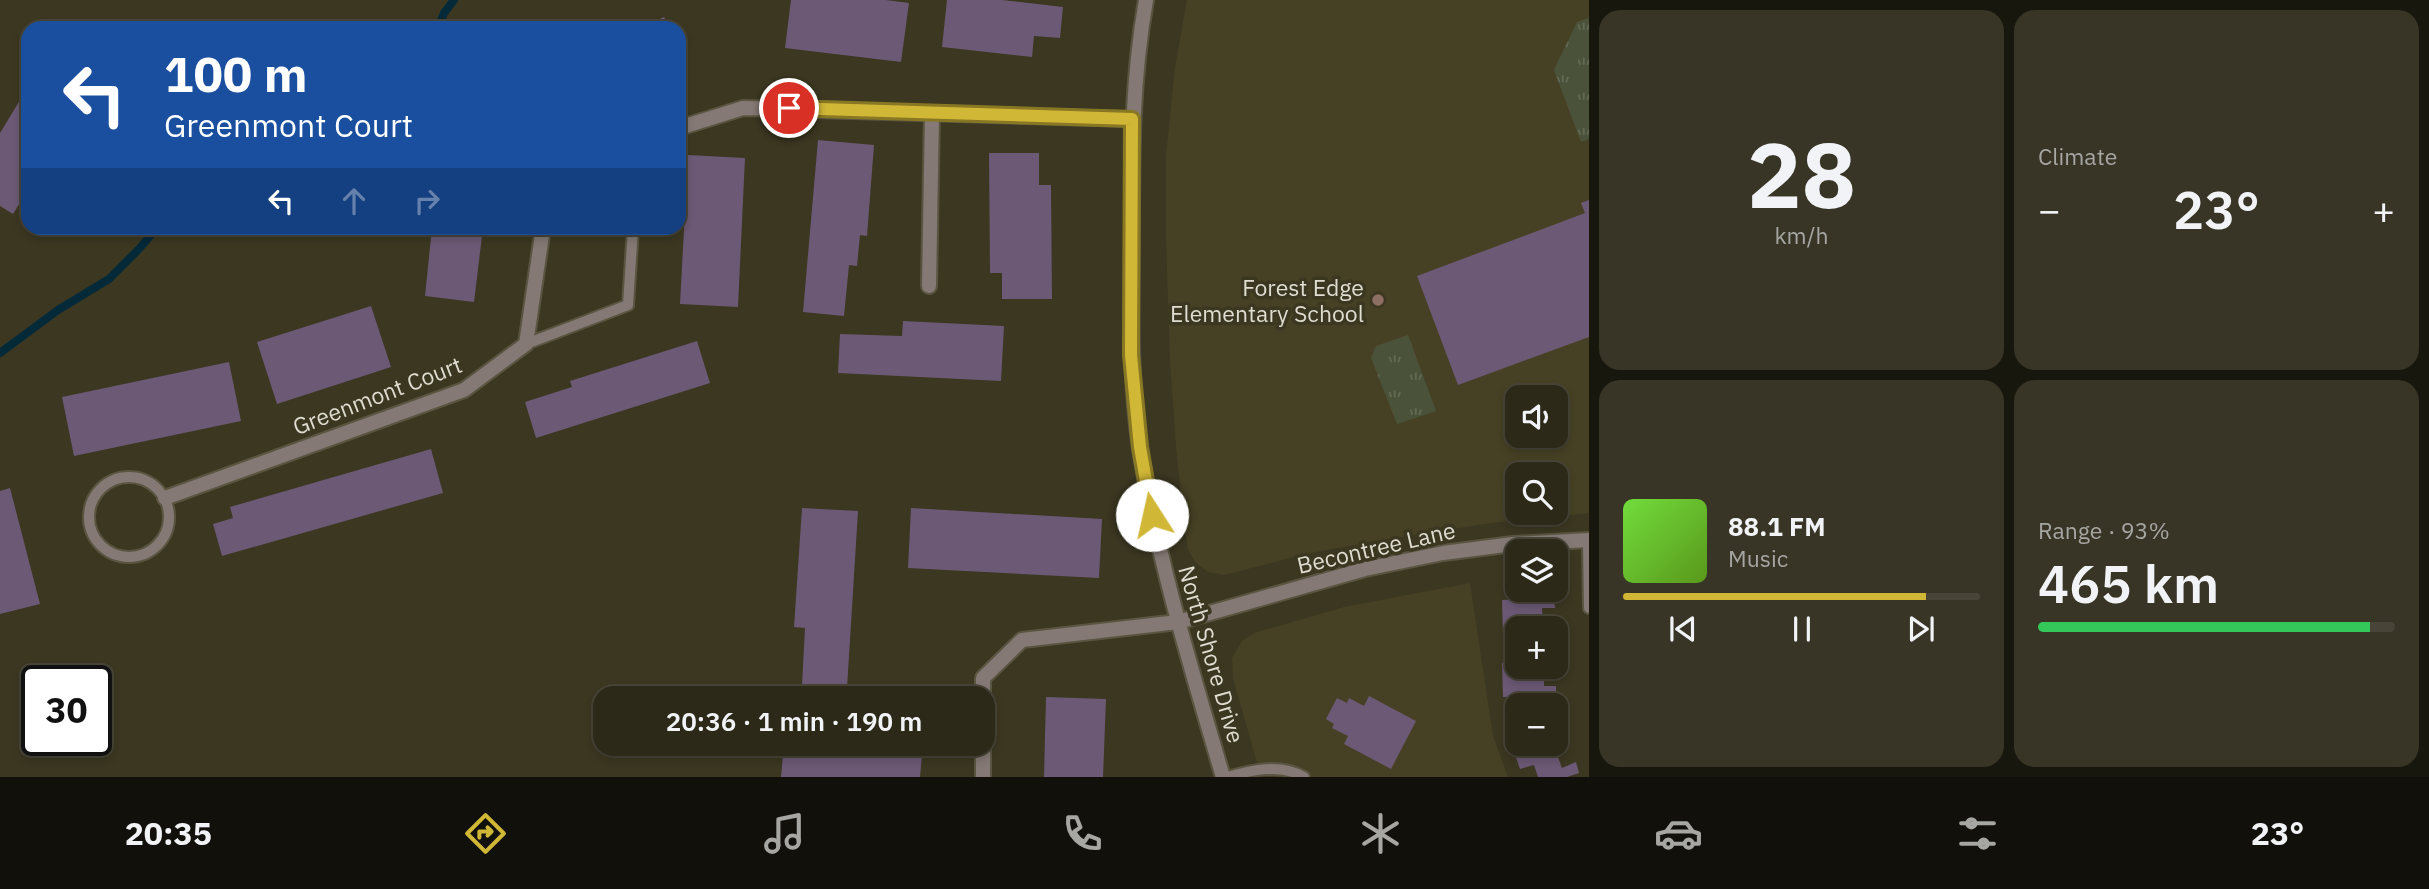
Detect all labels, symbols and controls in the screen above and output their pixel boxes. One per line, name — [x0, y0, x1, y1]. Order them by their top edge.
text: 100 m — [164, 42, 308, 105]
icon: left — [49, 49, 140, 140]
pin — [759, 78, 819, 138]
icon: arrive — [770, 89, 808, 127]
text: Greenmont Court — [164, 104, 413, 146]
text: 28 — [1747, 115, 1856, 233]
text: Climate — [2038, 141, 2117, 171]
text: 23° — [2173, 176, 2260, 243]
icon: left — [262, 182, 300, 220]
icon: ahead — [335, 182, 373, 220]
icon: right — [408, 182, 446, 220]
text: − — [2038, 185, 2061, 234]
text: + — [2372, 185, 2395, 234]
text: km/h — [1774, 220, 1829, 250]
place label: Forest Edge Elementary School — [1170, 272, 1364, 328]
marker: Forest Edge Elementary School — [1370, 292, 1386, 308]
street label: Greenmont Court — [288, 349, 466, 441]
map controls — [1505, 385, 1568, 756]
button: sound — [1505, 385, 1568, 448]
button: search — [1505, 462, 1568, 525]
position arrow — [1115, 478, 1189, 552]
text: 88.1 FM — [1728, 509, 1826, 543]
street label: Becontree Lane — [1294, 514, 1458, 580]
text: Range · 93% — [2038, 515, 2170, 545]
button: layers — [1505, 539, 1568, 602]
text: Music — [1728, 543, 1788, 573]
text: 465 km — [2038, 550, 2219, 617]
street label: North Shore Drive — [1172, 562, 1252, 746]
icon: previous — [1664, 610, 1702, 648]
icon: pause — [1783, 610, 1821, 648]
icon: next — [1902, 610, 1940, 648]
button: + — [1505, 616, 1568, 679]
speed limit sign: 30 — [21, 665, 112, 756]
button: − — [1505, 693, 1568, 756]
text: 20:36 · 1 min · 190 m — [666, 704, 922, 738]
icon: directions — [461, 809, 510, 858]
icon: music — [760, 809, 809, 858]
icon: phone — [1058, 809, 1107, 858]
icon: climate — [1356, 809, 1405, 858]
icon: car — [1654, 809, 1703, 858]
icon: filters — [1953, 809, 2002, 858]
text: 20:35 — [125, 812, 212, 854]
text: 23° — [2251, 812, 2304, 854]

